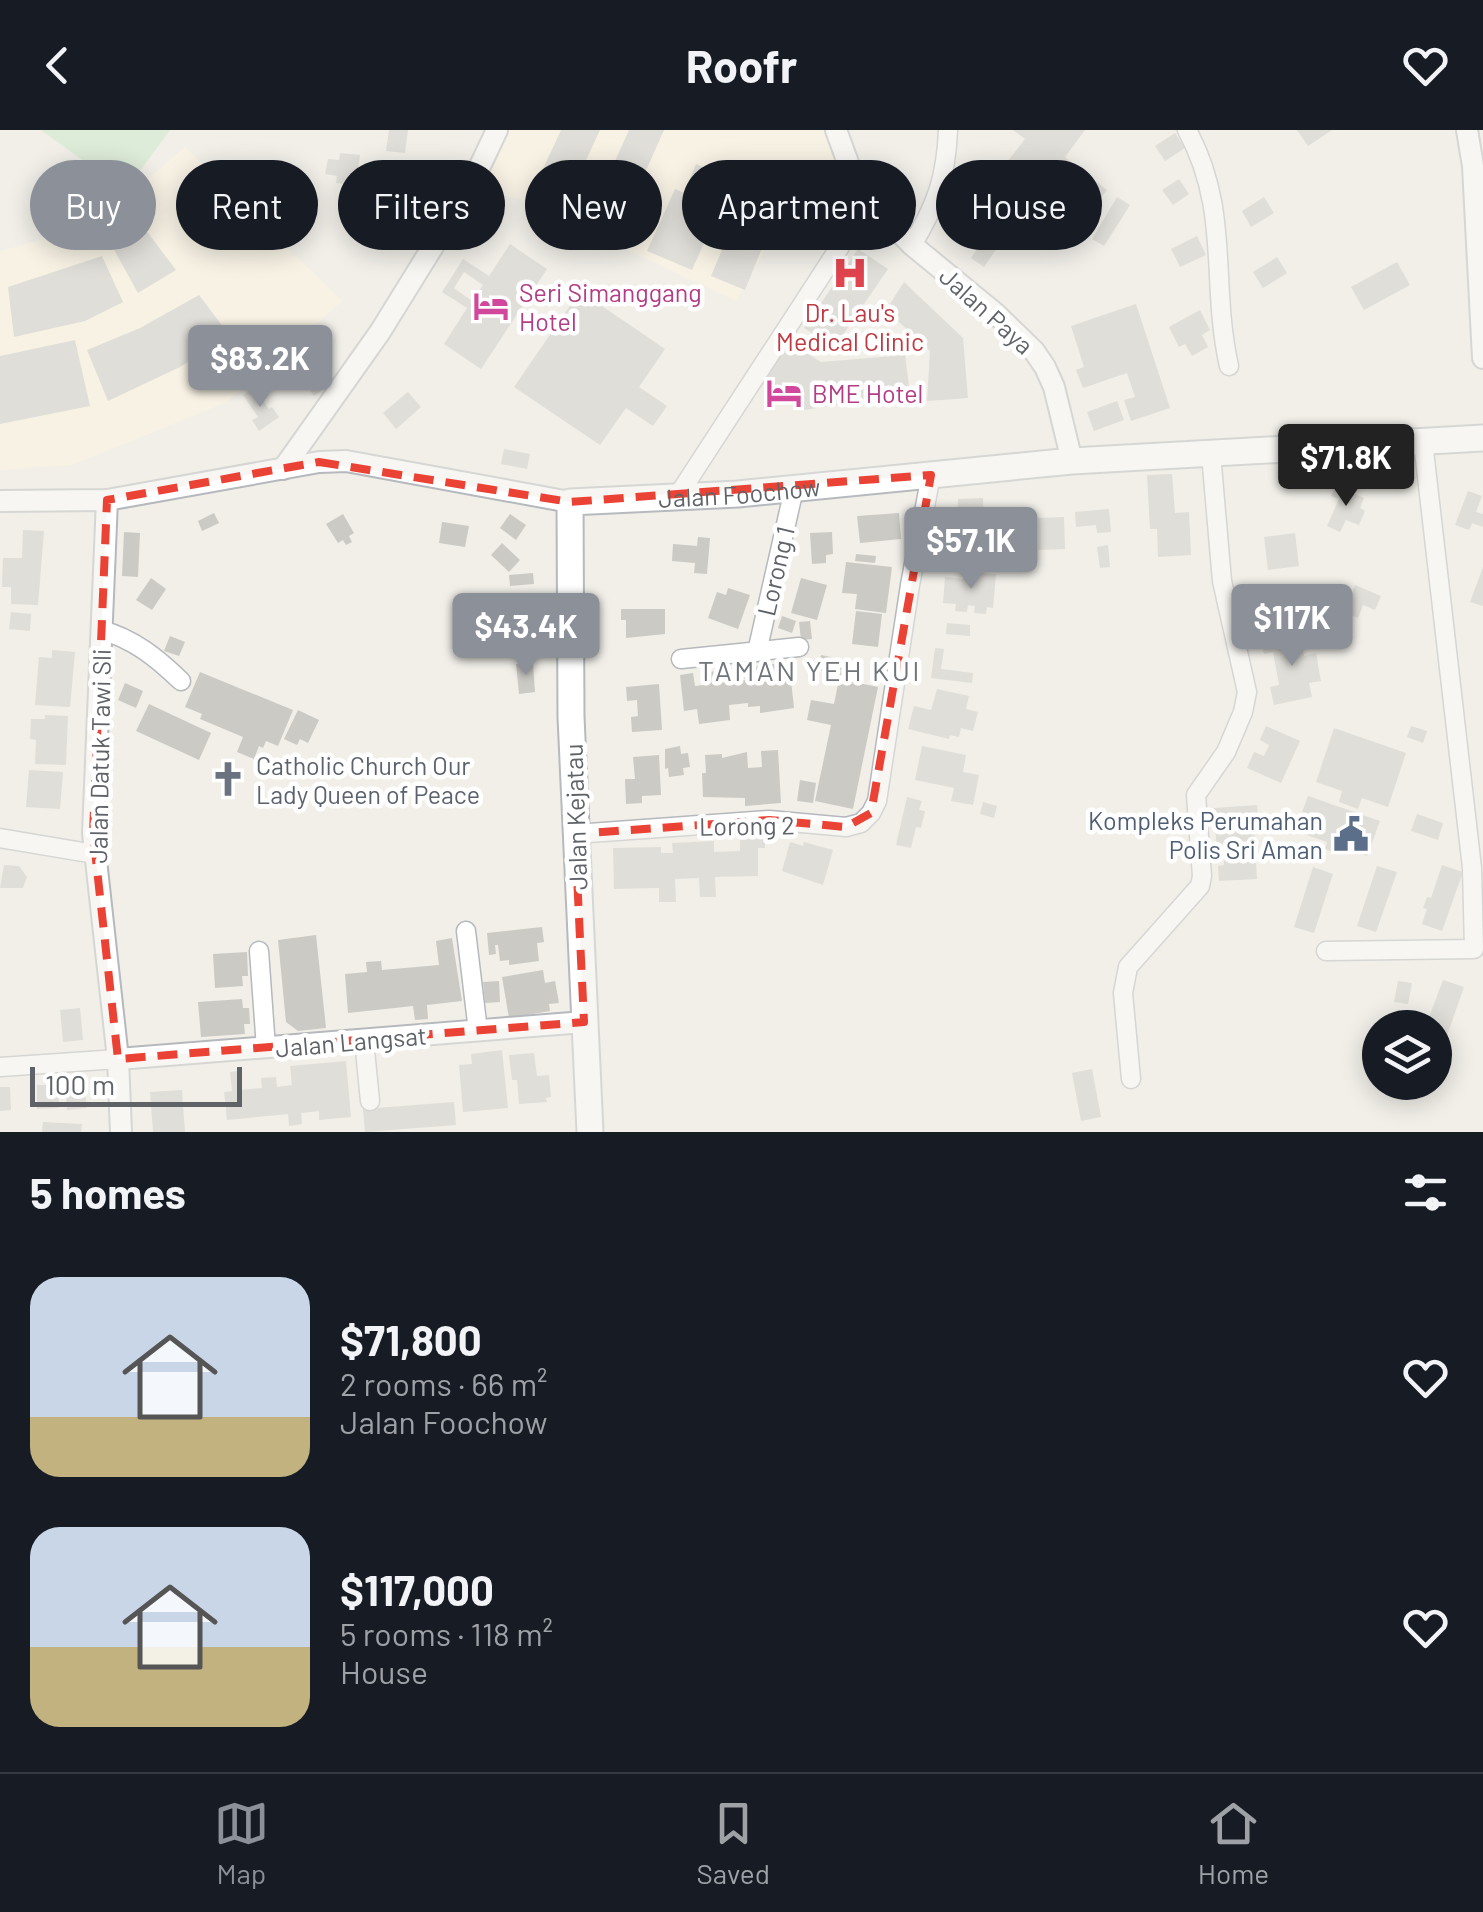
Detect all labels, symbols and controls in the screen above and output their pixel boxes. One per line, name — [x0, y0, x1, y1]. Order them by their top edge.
icon: back — [30, 38, 85, 93]
text: Roofr — [686, 38, 797, 92]
icon: heart — [1398, 38, 1453, 93]
chip: Buy — [30, 160, 156, 250]
chip: Rent — [176, 160, 318, 250]
chip: Filters — [338, 160, 505, 250]
chip: New — [525, 160, 662, 250]
chip: Apartment — [682, 160, 916, 250]
chip: House — [936, 160, 1102, 250]
hospital icon: Dr. Lau's Medical Clinic — [831, 254, 869, 292]
street label: Jalan Paya — [934, 260, 1040, 360]
place label: Seri Simanggang Hotel — [519, 277, 702, 336]
hotel icon: Seri Simanggang Hotel — [472, 287, 510, 325]
place label: Dr. Lau's Medical Clinic — [776, 297, 924, 356]
pin: $83.2K — [179, 325, 341, 410]
text: $83.2K — [210, 338, 310, 376]
hotel icon: BME Hotel — [765, 374, 803, 412]
place label: BME Hotel — [812, 378, 923, 408]
pin: $71.8K — [1265, 424, 1427, 509]
text: $71.8K — [1300, 437, 1392, 475]
street label: Jalan Foochow — [658, 471, 822, 513]
pin: $57.1K — [890, 507, 1052, 592]
text: $57.1K — [926, 520, 1016, 558]
street label: Lorong 1 — [750, 523, 800, 619]
pin: $117K — [1222, 584, 1362, 669]
pin: $43.4K — [445, 593, 607, 678]
text: $117K — [1253, 597, 1331, 635]
text: $43.4K — [475, 606, 577, 644]
street label: Jalan Datuk Tawi Sli — [82, 648, 116, 864]
district label: TAMAN YEH KUI — [698, 653, 922, 687]
street label: Jalan Kejatau — [557, 743, 593, 891]
place label: Catholic Church Our Lady Queen of Peace — [256, 750, 480, 809]
church icon: Catholic Church Our Lady Queen of Peace — [209, 760, 247, 798]
place label: Kompleks Perumahan Polis Sri Aman — [1088, 805, 1323, 864]
street label: Lorong 2 — [699, 809, 795, 841]
public building icon: Kompleks Perumahan Polis Sri Aman — [1332, 815, 1370, 853]
map controls — [1362, 1010, 1452, 1100]
button: layers — [1362, 1010, 1452, 1100]
street label: Jalan Langsat — [274, 1019, 428, 1063]
scale bar — [30, 1062, 242, 1106]
text: 100 m — [45, 1067, 115, 1101]
icon: filters — [1398, 1165, 1453, 1220]
text: 5 homes — [30, 1167, 186, 1217]
text: $71,800 — [340, 1314, 482, 1364]
icon: home — [110, 1317, 230, 1437]
icon: heart — [1398, 1350, 1453, 1405]
text: 2 rooms · 66 m² — [340, 1364, 548, 1402]
text: Jalan Foochow — [340, 1402, 548, 1440]
text: $117,000 — [340, 1564, 494, 1614]
icon: home — [110, 1567, 230, 1687]
icon: heart — [1398, 1600, 1453, 1655]
text: 5 rooms · 118 m² — [340, 1614, 553, 1652]
text: House — [340, 1652, 428, 1690]
tab: Map — [214, 1796, 269, 1890]
tab: Saved — [697, 1796, 770, 1890]
tab: Home — [1198, 1796, 1269, 1890]

